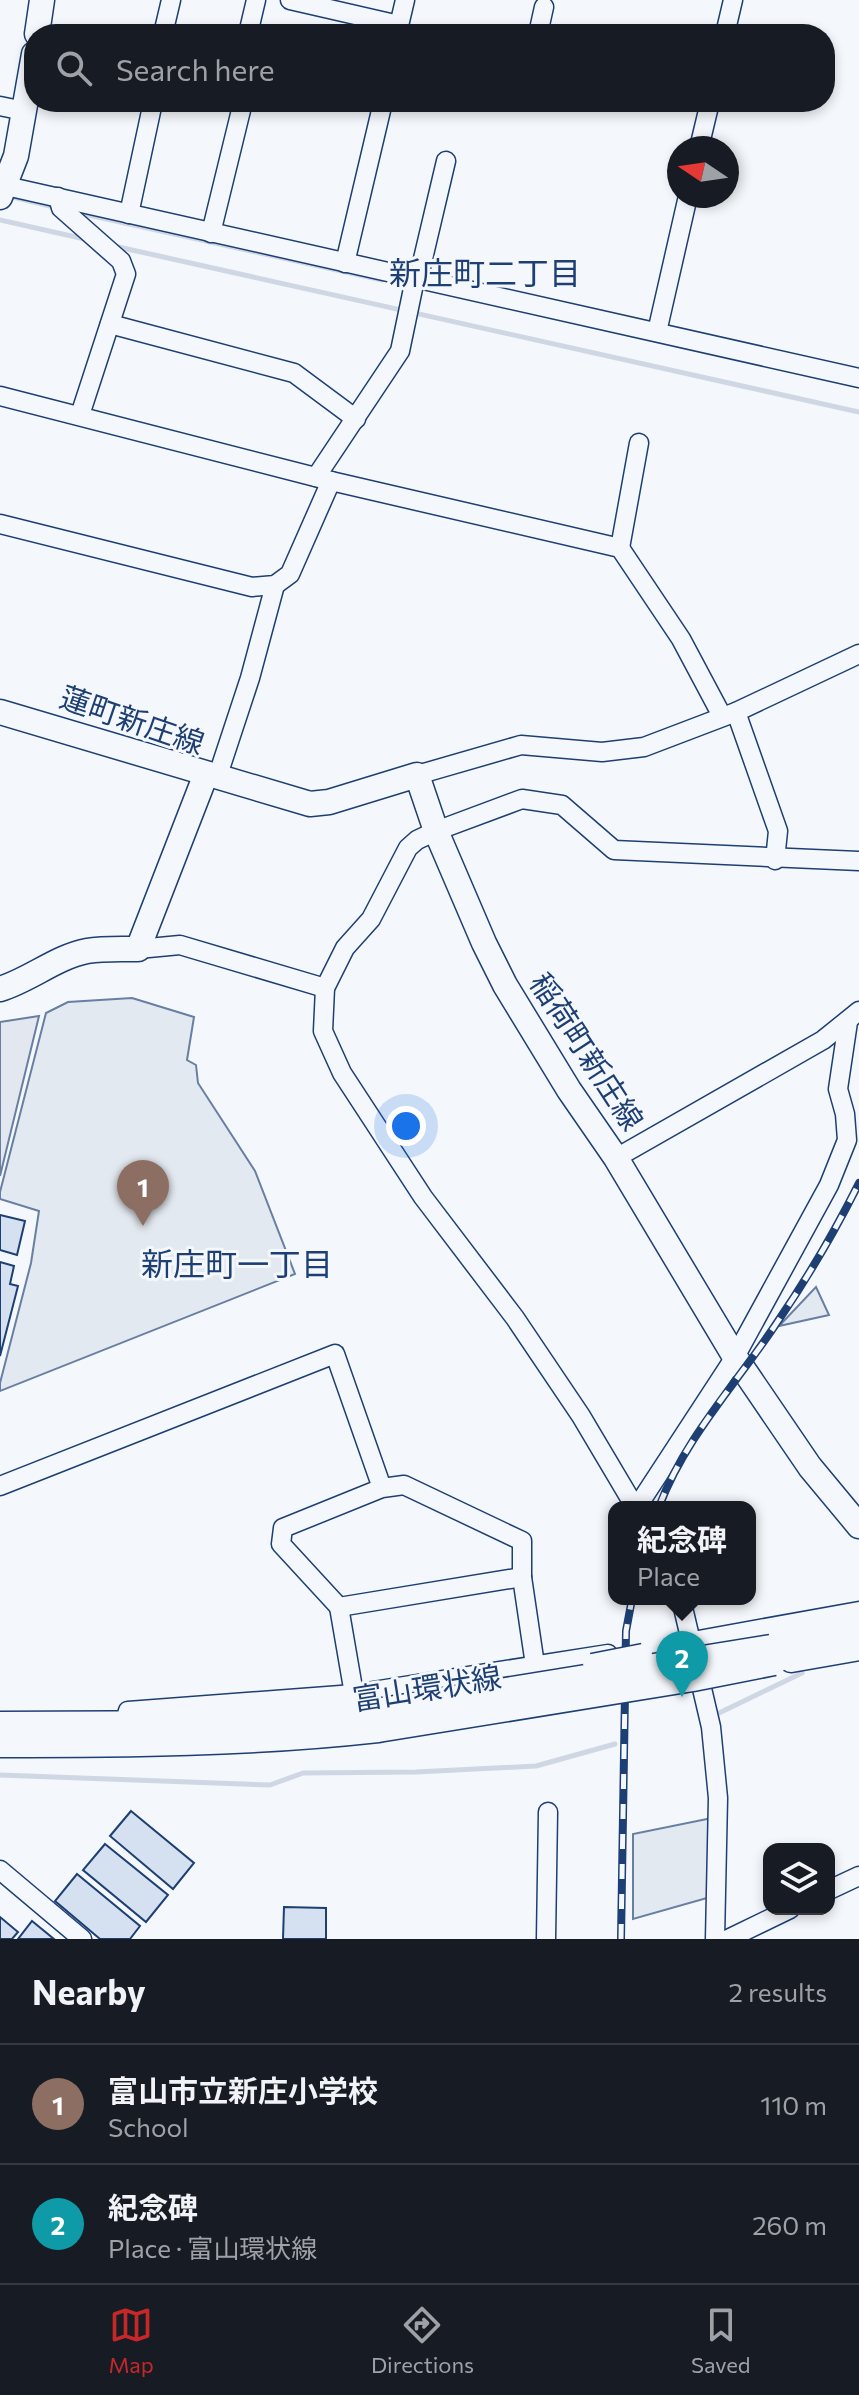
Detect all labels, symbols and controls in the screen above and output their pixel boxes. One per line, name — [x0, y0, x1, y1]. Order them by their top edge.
search box — [24, 24, 835, 112]
icon: search — [52, 46, 96, 90]
text: Search here — [116, 50, 275, 87]
north arrow — [667, 136, 739, 208]
district label: 新庄町二丁目 — [389, 252, 581, 292]
street label: 蓮町新庄線 — [56, 677, 210, 761]
street label: 稲荷町新庄線 — [524, 965, 653, 1136]
your location — [386, 1106, 426, 1146]
pin: 1 — [117, 1160, 169, 1226]
district label: 新庄町一丁目 — [141, 1243, 333, 1283]
popup — [608, 1501, 756, 1605]
text: 紀念碑 — [637, 1520, 727, 1557]
text: Place — [637, 1560, 700, 1591]
pin: 2 — [656, 1631, 708, 1697]
street label: 富山環状線 — [350, 1657, 504, 1717]
map controls — [763, 1843, 835, 1915]
button: layers — [763, 1843, 835, 1915]
text: Nearby — [32, 1970, 146, 2012]
text: 2 results — [729, 1976, 827, 2007]
text: 富山市立新庄小学校 — [108, 2071, 378, 2108]
text: 1 — [52, 2089, 64, 2120]
text: 110 m — [760, 2089, 827, 2120]
text: School — [108, 2111, 189, 2142]
text: 紀念碑 — [108, 2188, 198, 2225]
text: 2 — [51, 2209, 65, 2240]
text: 260 m — [752, 2209, 827, 2240]
text: Place · 富山環状線 — [108, 2232, 317, 2263]
tab: Map — [109, 2303, 154, 2378]
tab: Directions — [371, 2303, 474, 2378]
tab: Saved — [691, 2303, 750, 2378]

